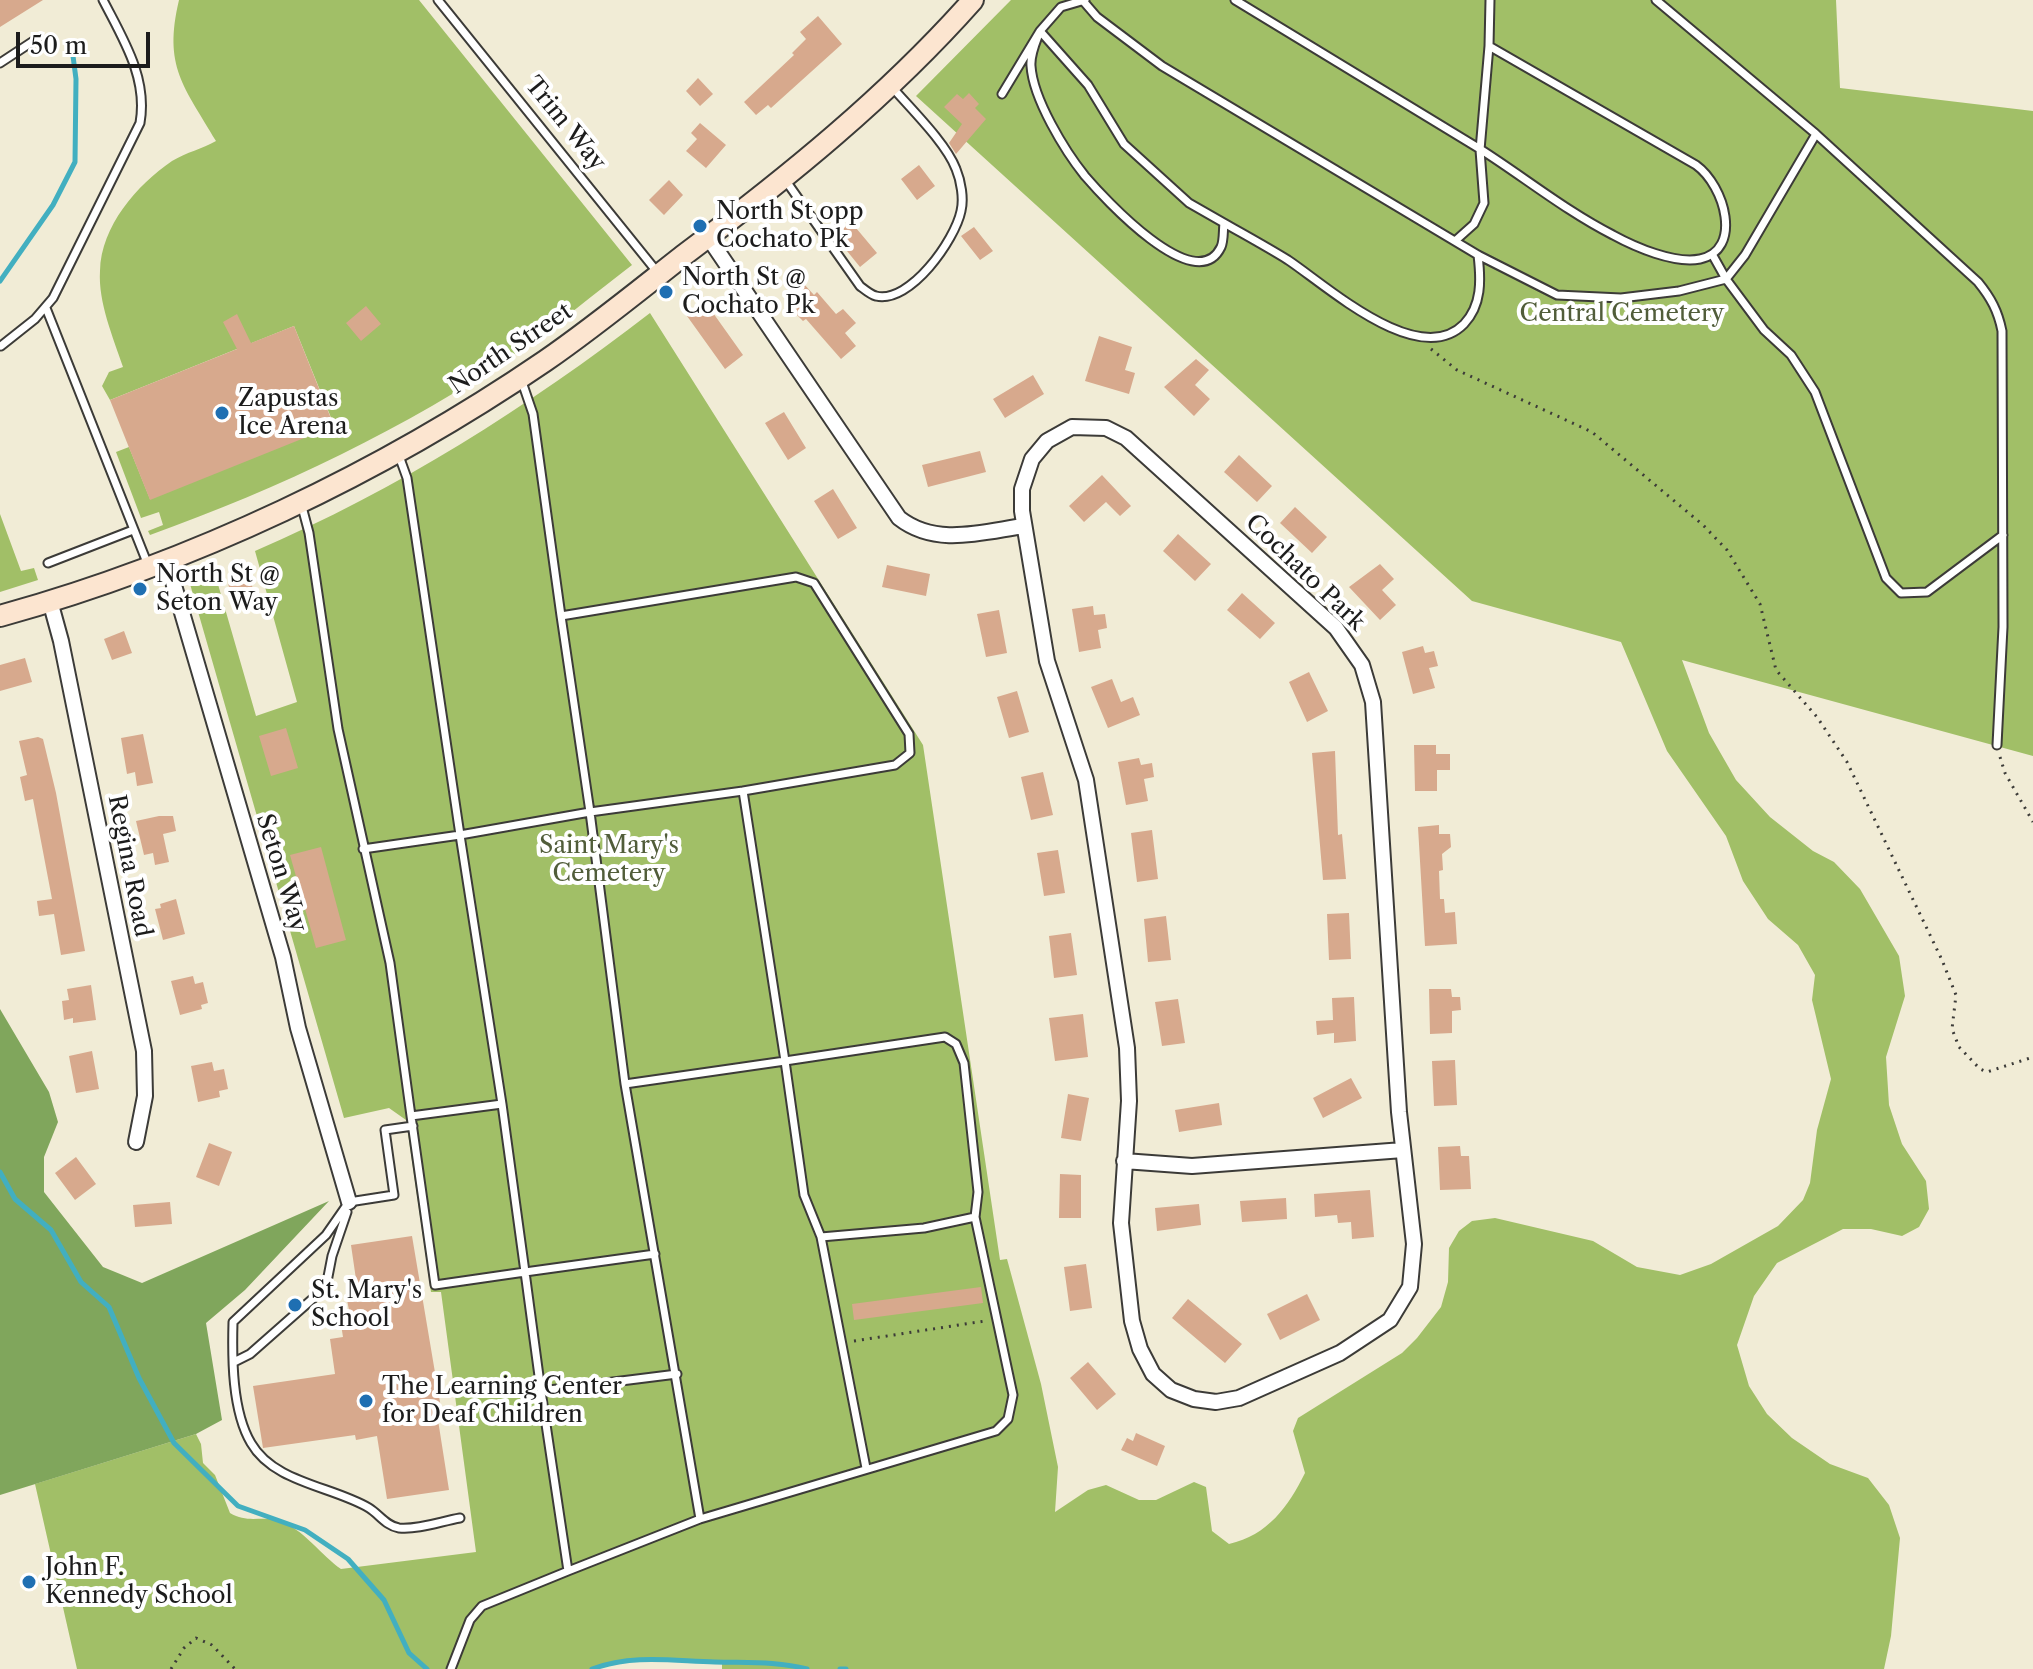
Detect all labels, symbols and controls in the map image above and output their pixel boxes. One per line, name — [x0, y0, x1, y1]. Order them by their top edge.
scale bar — [20, 16, 154, 66]
text: 50 m — [30, 31, 87, 60]
street label: Trim Way — [518, 71, 612, 177]
place label: North St opp Cochato Pk — [716, 198, 863, 254]
marker: North St opp Cochato Pk — [691, 217, 709, 235]
place label: North St @ Cochato Pk — [682, 264, 815, 320]
marker: North St @ Cochato Pk — [657, 283, 675, 301]
street label: North Street — [444, 297, 578, 401]
park label: Central Cemetery — [1520, 300, 1724, 328]
place label: Zapustas Ice Arena — [238, 385, 348, 441]
marker: Zapustas Ice Arena — [213, 404, 231, 422]
street label: Cochato Park — [1239, 509, 1371, 637]
place label: North St @ Seton Way — [156, 561, 280, 617]
marker: North St @ Seton Way — [131, 580, 149, 598]
street label: Regina Road — [101, 792, 157, 940]
street label: Seton Way — [249, 810, 313, 936]
park label: Saint Mary's Cemetery — [539, 832, 679, 888]
place label: St. Mary's School — [311, 1277, 422, 1333]
marker: St. Mary's School — [286, 1296, 304, 1314]
place label: The Learning Center for Deaf Children — [382, 1373, 622, 1429]
marker: The Learning Center for Deaf Children — [357, 1392, 375, 1410]
place label: John F. Kennedy School — [45, 1554, 233, 1610]
marker: John F. Kennedy School — [20, 1573, 38, 1591]

